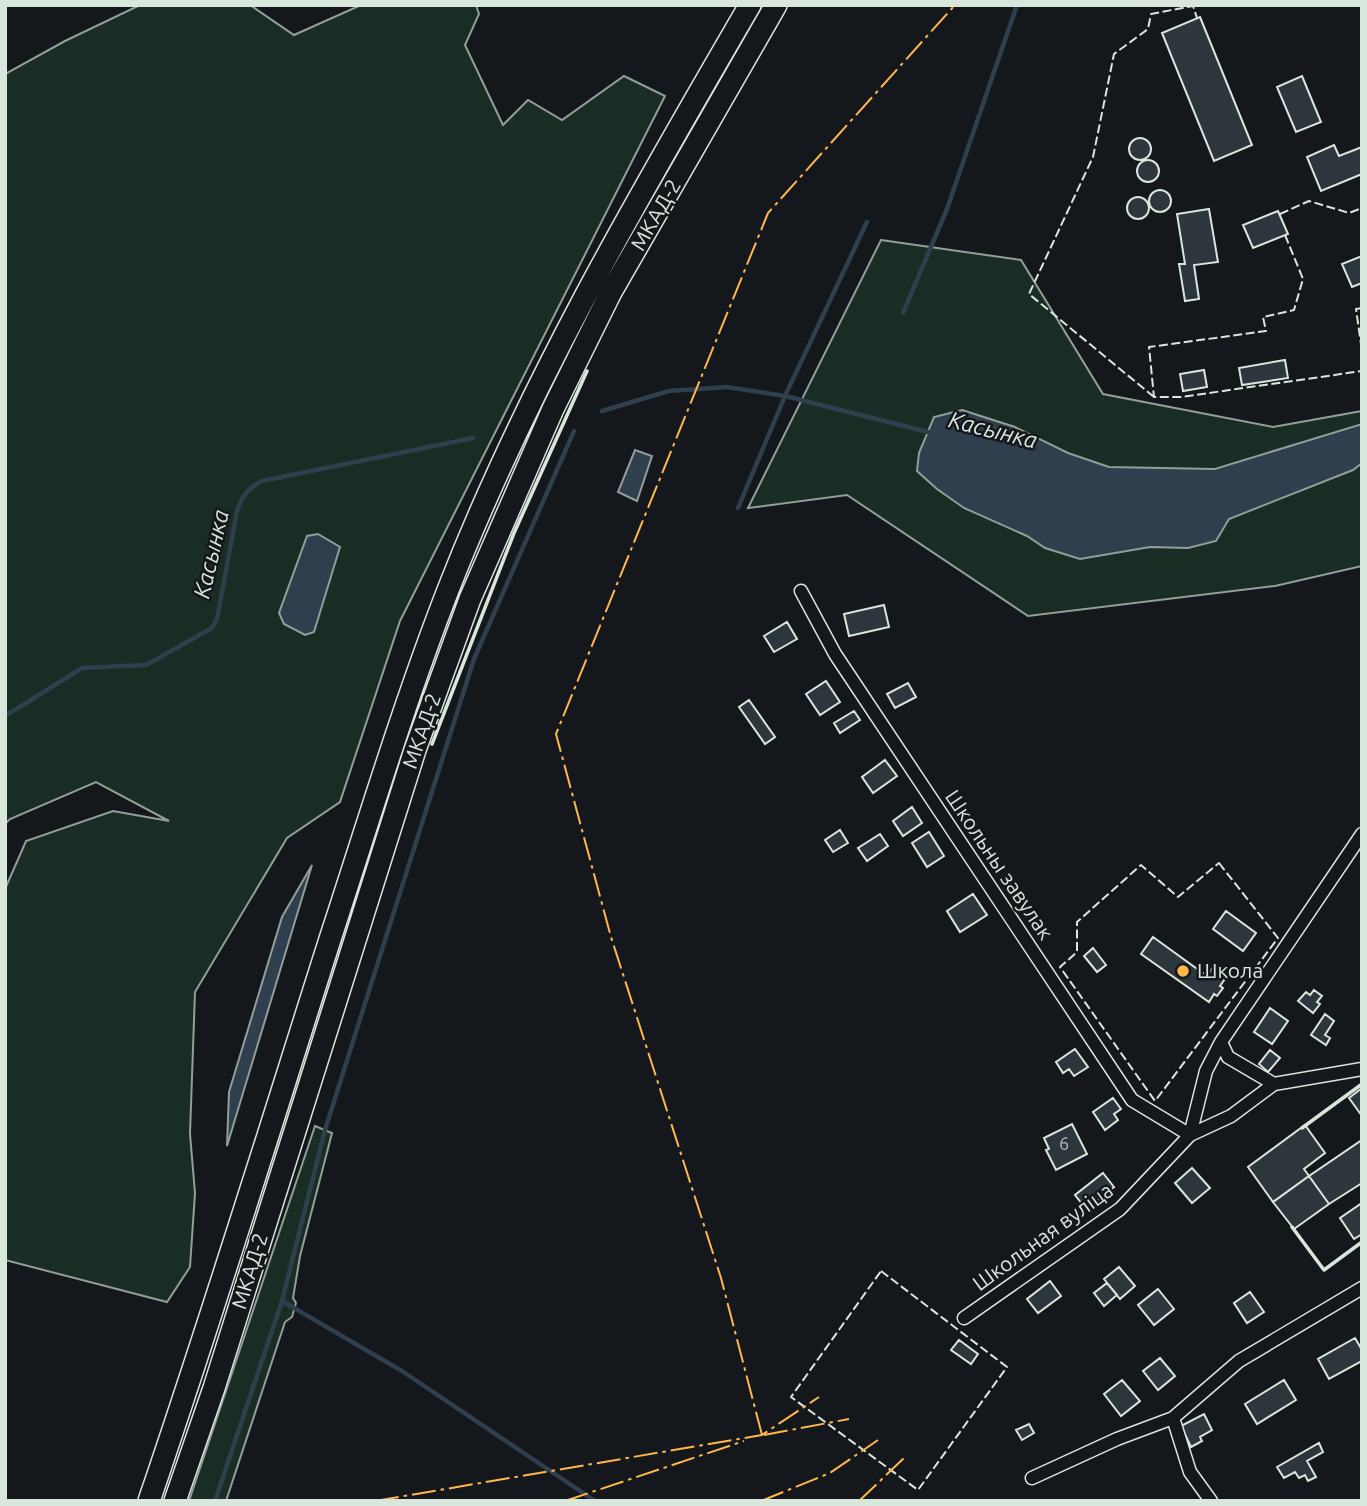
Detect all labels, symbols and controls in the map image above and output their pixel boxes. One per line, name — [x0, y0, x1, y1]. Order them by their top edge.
street label: МКАД-2 — [625, 175, 685, 254]
water label: Касынка — [946, 406, 1040, 453]
water label: Касынка — [188, 507, 233, 601]
street label: МКАД-2 — [397, 690, 445, 772]
street label: Школьны завулак — [941, 785, 1059, 944]
place label: Школа — [1197, 958, 1263, 982]
marker: Школа — [1175, 963, 1191, 979]
house number: 6 — [1059, 1133, 1069, 1153]
street label: Школьная вуліца — [968, 1177, 1117, 1295]
street label: МКАД-2 — [226, 1230, 272, 1312]

